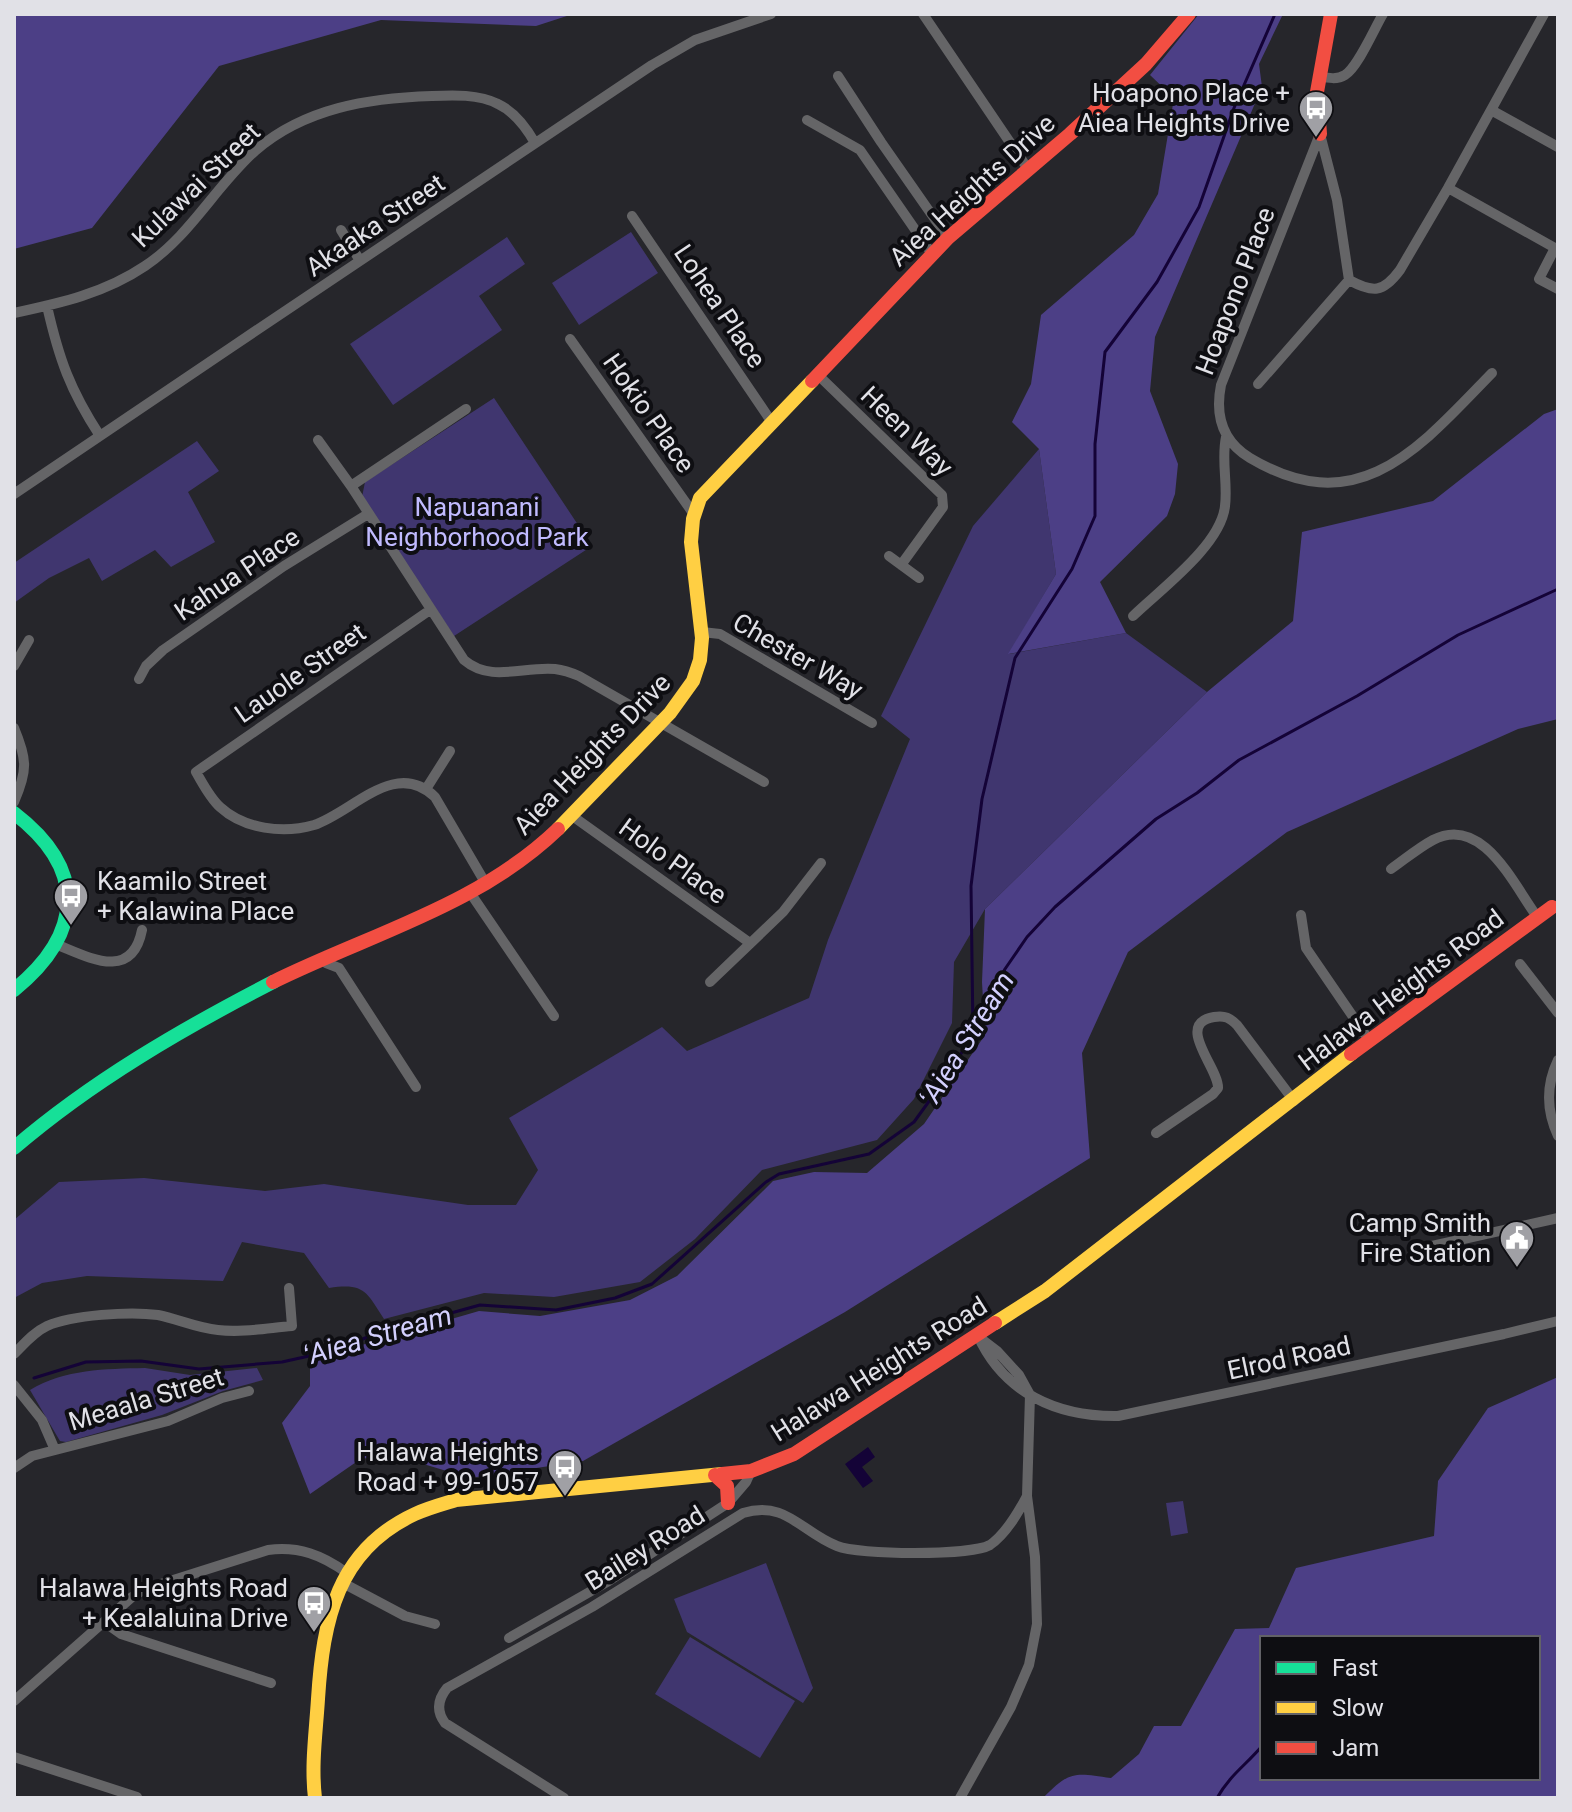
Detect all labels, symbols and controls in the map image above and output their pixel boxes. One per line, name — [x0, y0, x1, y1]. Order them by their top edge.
place label: Hoapono Place + Aiea Heights Drive — [1078, 78, 1290, 138]
bus stop icon: Hoapono Place + Aiea Heights Drive — [1297, 89, 1335, 139]
street label: Aiea Heights Drive — [883, 108, 1061, 272]
street label: Kulawai Street — [126, 117, 266, 253]
street label: Akaaka Street — [300, 168, 450, 282]
street label: Hoapono Place — [1189, 203, 1281, 379]
street label: Lohea Place — [668, 239, 772, 373]
street label: Hokio Place — [597, 348, 701, 478]
street label: Heen Way — [855, 380, 959, 482]
park label: Napuanani Neighborhood Park — [365, 492, 589, 552]
street label: Kahua Place — [169, 521, 305, 627]
street label: Chester Way — [728, 607, 868, 705]
street label: Lauole Street — [229, 617, 371, 729]
street label: Aiea Heights Drive — [508, 667, 676, 841]
street label: Holo Place — [614, 812, 732, 910]
place label: Kaamilo Street + Kalawina Place — [97, 866, 294, 926]
bus stop icon: Kaamilo Street + Kalawina Place — [52, 877, 90, 927]
street label: Halawa Heights Road — [1293, 903, 1509, 1077]
water label: ʻAiea Stream — [912, 965, 1021, 1113]
place label: Camp Smith Fire Station — [1349, 1208, 1491, 1268]
public building icon: Camp Smith Fire Station — [1498, 1219, 1536, 1269]
street label: Halawa Heights Road — [766, 1290, 992, 1448]
water label: ʻAiea Stream — [299, 1298, 455, 1373]
street label: Elrod Road — [1225, 1330, 1353, 1386]
street label: Meaala Street — [65, 1361, 227, 1437]
place label: Halawa Heights Road + 99-1057 — [356, 1437, 539, 1497]
bus stop icon: Halawa Heights Road + 99-1057 — [546, 1448, 584, 1498]
street label: Bailey Road — [580, 1500, 710, 1596]
place label: Halawa Heights Road + Kealaluina Drive — [39, 1573, 288, 1633]
bus stop icon: Halawa Heights Road + Kealaluina Drive — [295, 1584, 333, 1634]
legend — [1260, 1636, 1540, 1780]
text: Fast — [1332, 1654, 1378, 1682]
text: Slow — [1332, 1694, 1384, 1722]
text: Jam — [1332, 1734, 1379, 1762]

